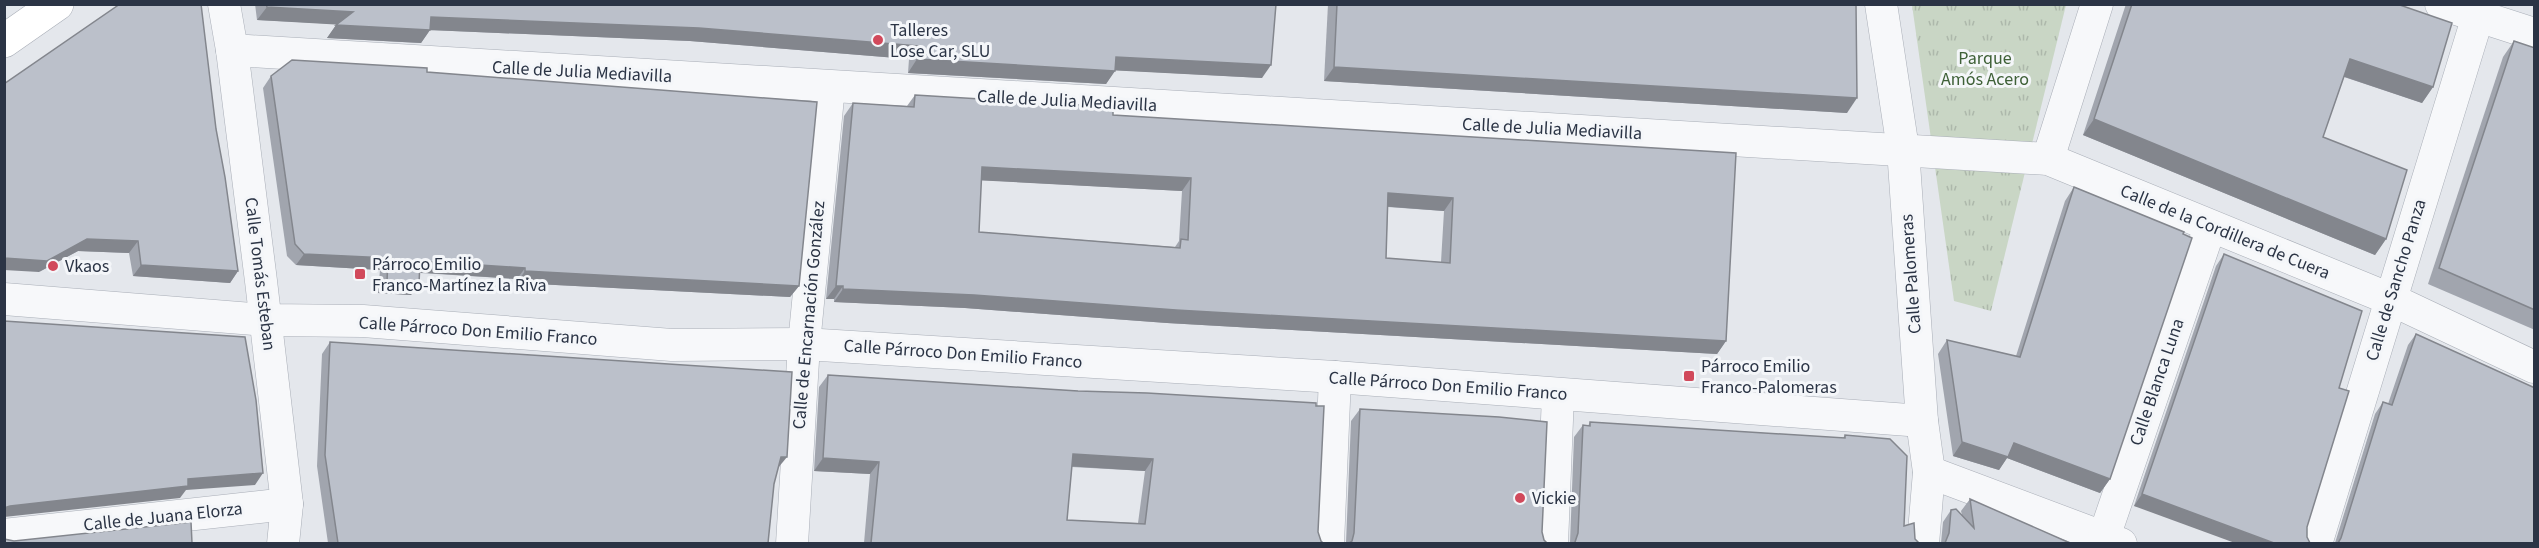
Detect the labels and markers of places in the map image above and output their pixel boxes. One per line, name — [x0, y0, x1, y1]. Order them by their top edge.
place label: Talleres Lose Car, SLU — [890, 18, 990, 64]
marker: Talleres Lose Car, SLU — [871, 33, 885, 47]
place label: Párroco Emilio Franco-Martínez la Riva — [372, 252, 547, 298]
place label: Vkaos — [65, 254, 109, 279]
marker: Vkaos — [46, 259, 60, 273]
marker: Párroco Emilio Franco-Martínez la Riva — [353, 267, 367, 281]
place label: Párroco Emilio Franco-Palomeras — [1701, 354, 1837, 400]
marker: Párroco Emilio Franco-Palomeras — [1682, 369, 1696, 383]
place label: Vickie — [1532, 486, 1576, 511]
marker: Vickie — [1513, 491, 1527, 505]

